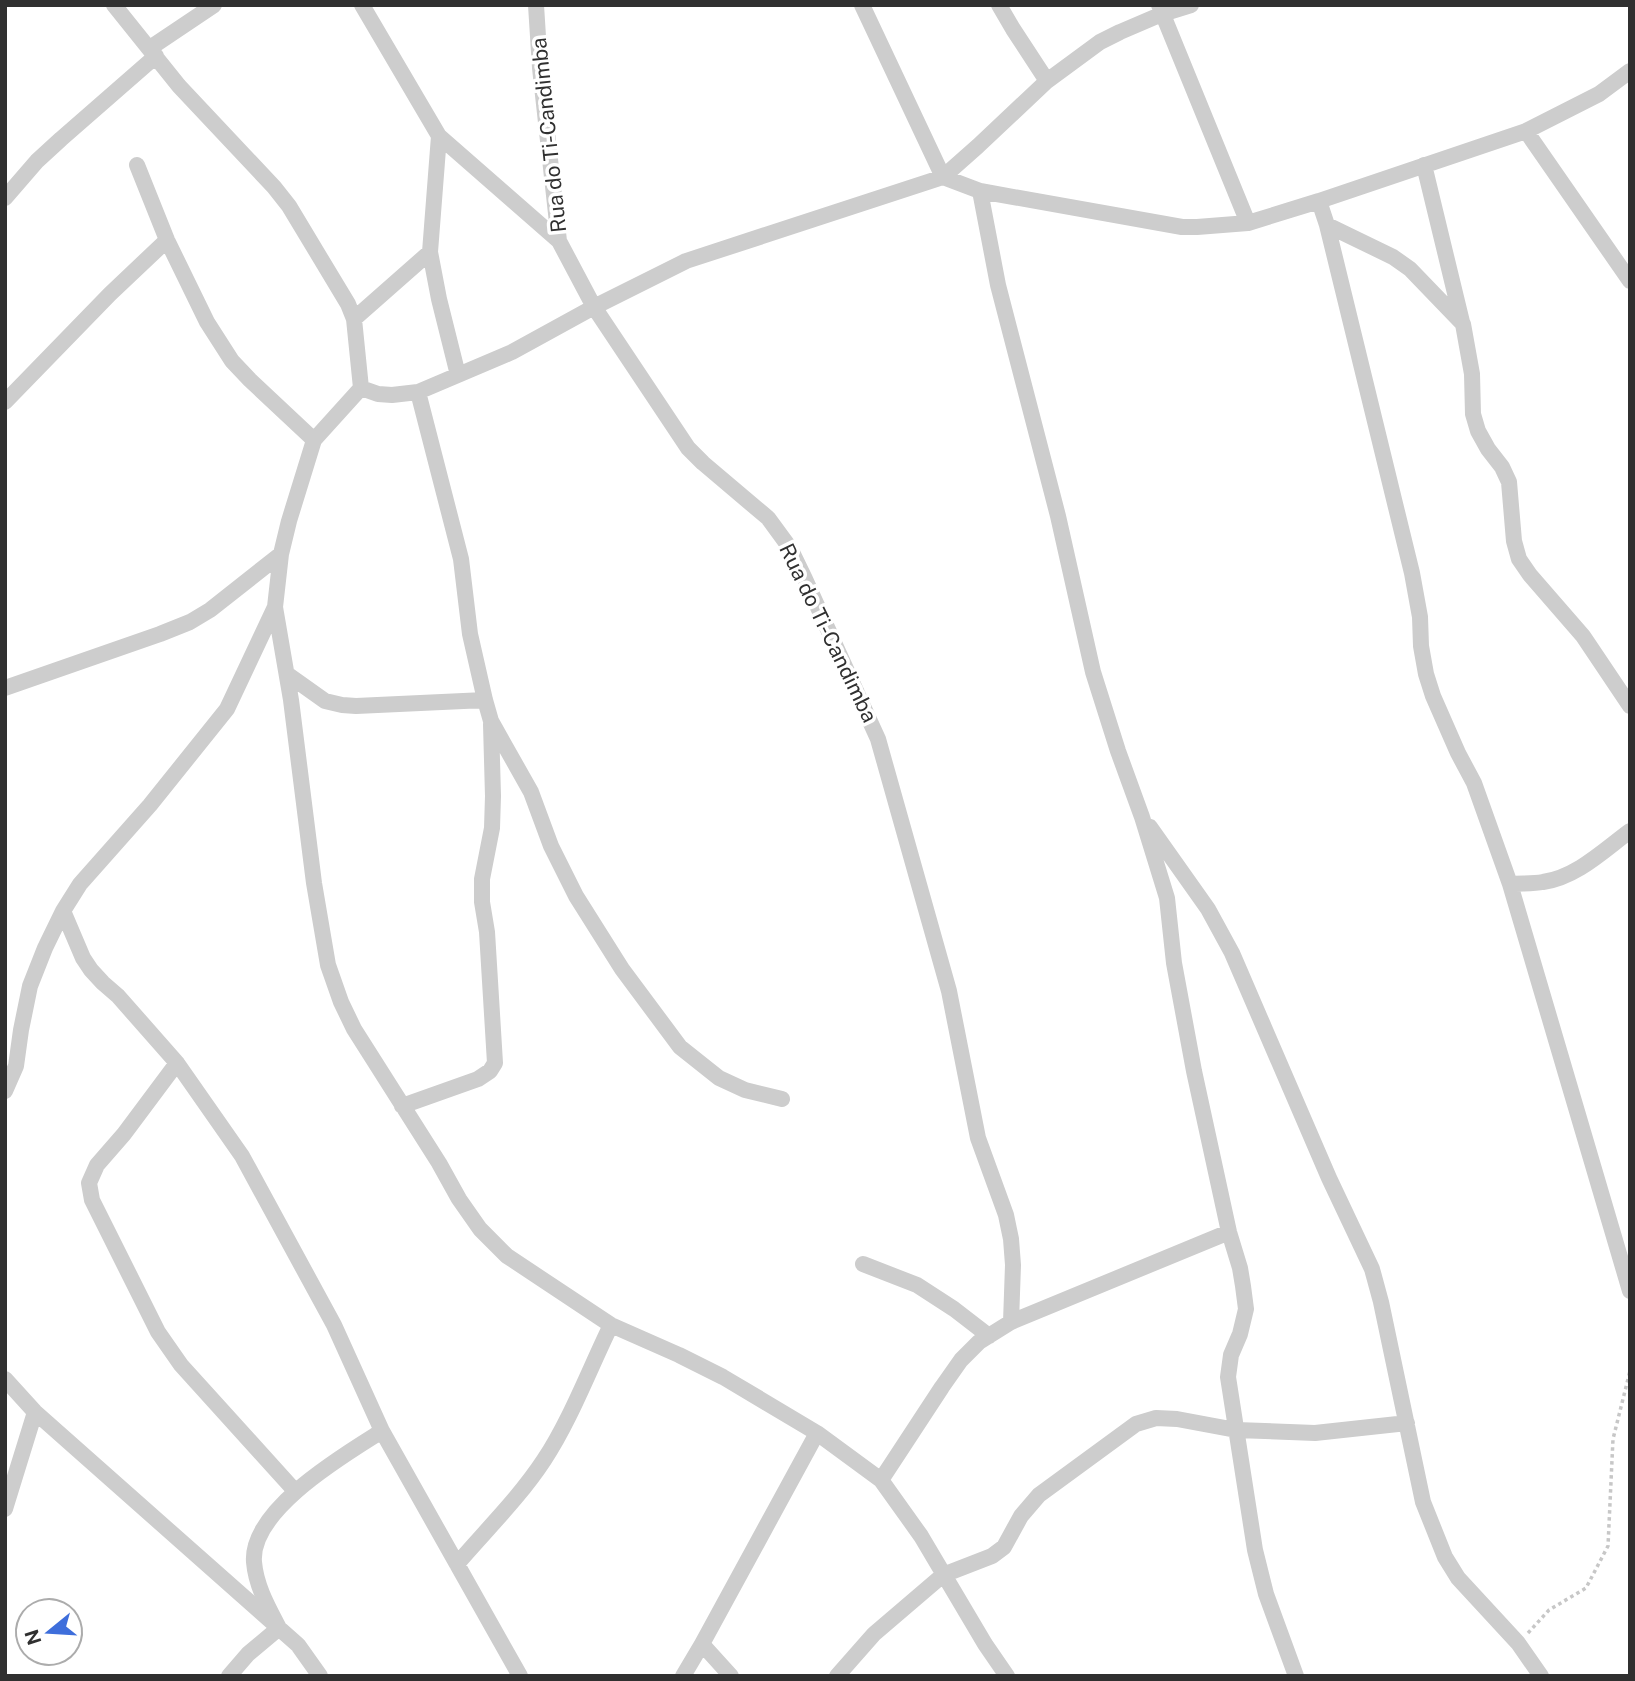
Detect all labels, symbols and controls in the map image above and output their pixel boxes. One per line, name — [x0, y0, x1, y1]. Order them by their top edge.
street label: Rua do Ti-Candimba — [526, 36, 571, 234]
street label: Rua do Ti-Candimba — [774, 539, 883, 726]
north arrow — [14, 1597, 84, 1667]
text: N — [20, 1627, 46, 1648]

